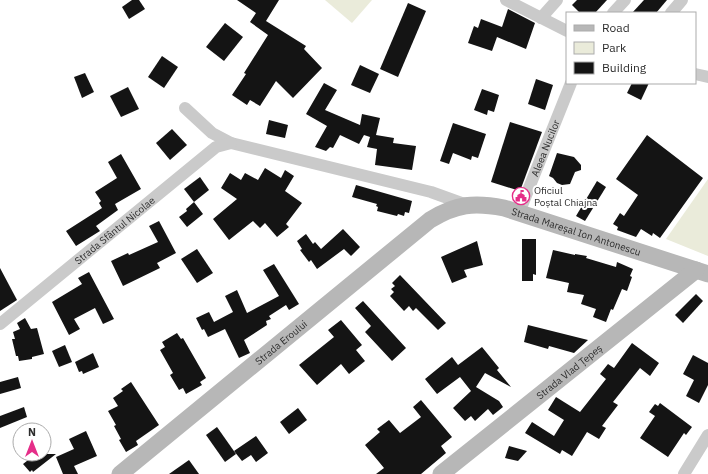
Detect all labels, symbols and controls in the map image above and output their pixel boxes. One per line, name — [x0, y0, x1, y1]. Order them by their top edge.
legend — [566, 12, 696, 84]
text: Road — [602, 20, 630, 35]
text: Park — [602, 40, 627, 55]
text: Building — [602, 60, 647, 75]
street label: Aleea Nucilor — [528, 118, 563, 179]
place label: Oficiul Poștal Chiajna — [534, 184, 598, 209]
public building icon: Oficiul Poștal Chiajna — [511, 186, 531, 206]
street label: Strada Sfântul Nicolae — [72, 194, 158, 267]
street label: Strada Mareșal Ion Antonescu — [510, 205, 643, 259]
street label: Strada Eroului — [253, 317, 310, 368]
street label: Strada Vlad Țepeș — [534, 341, 605, 402]
north arrow — [12, 422, 52, 462]
text: N — [28, 425, 36, 439]

